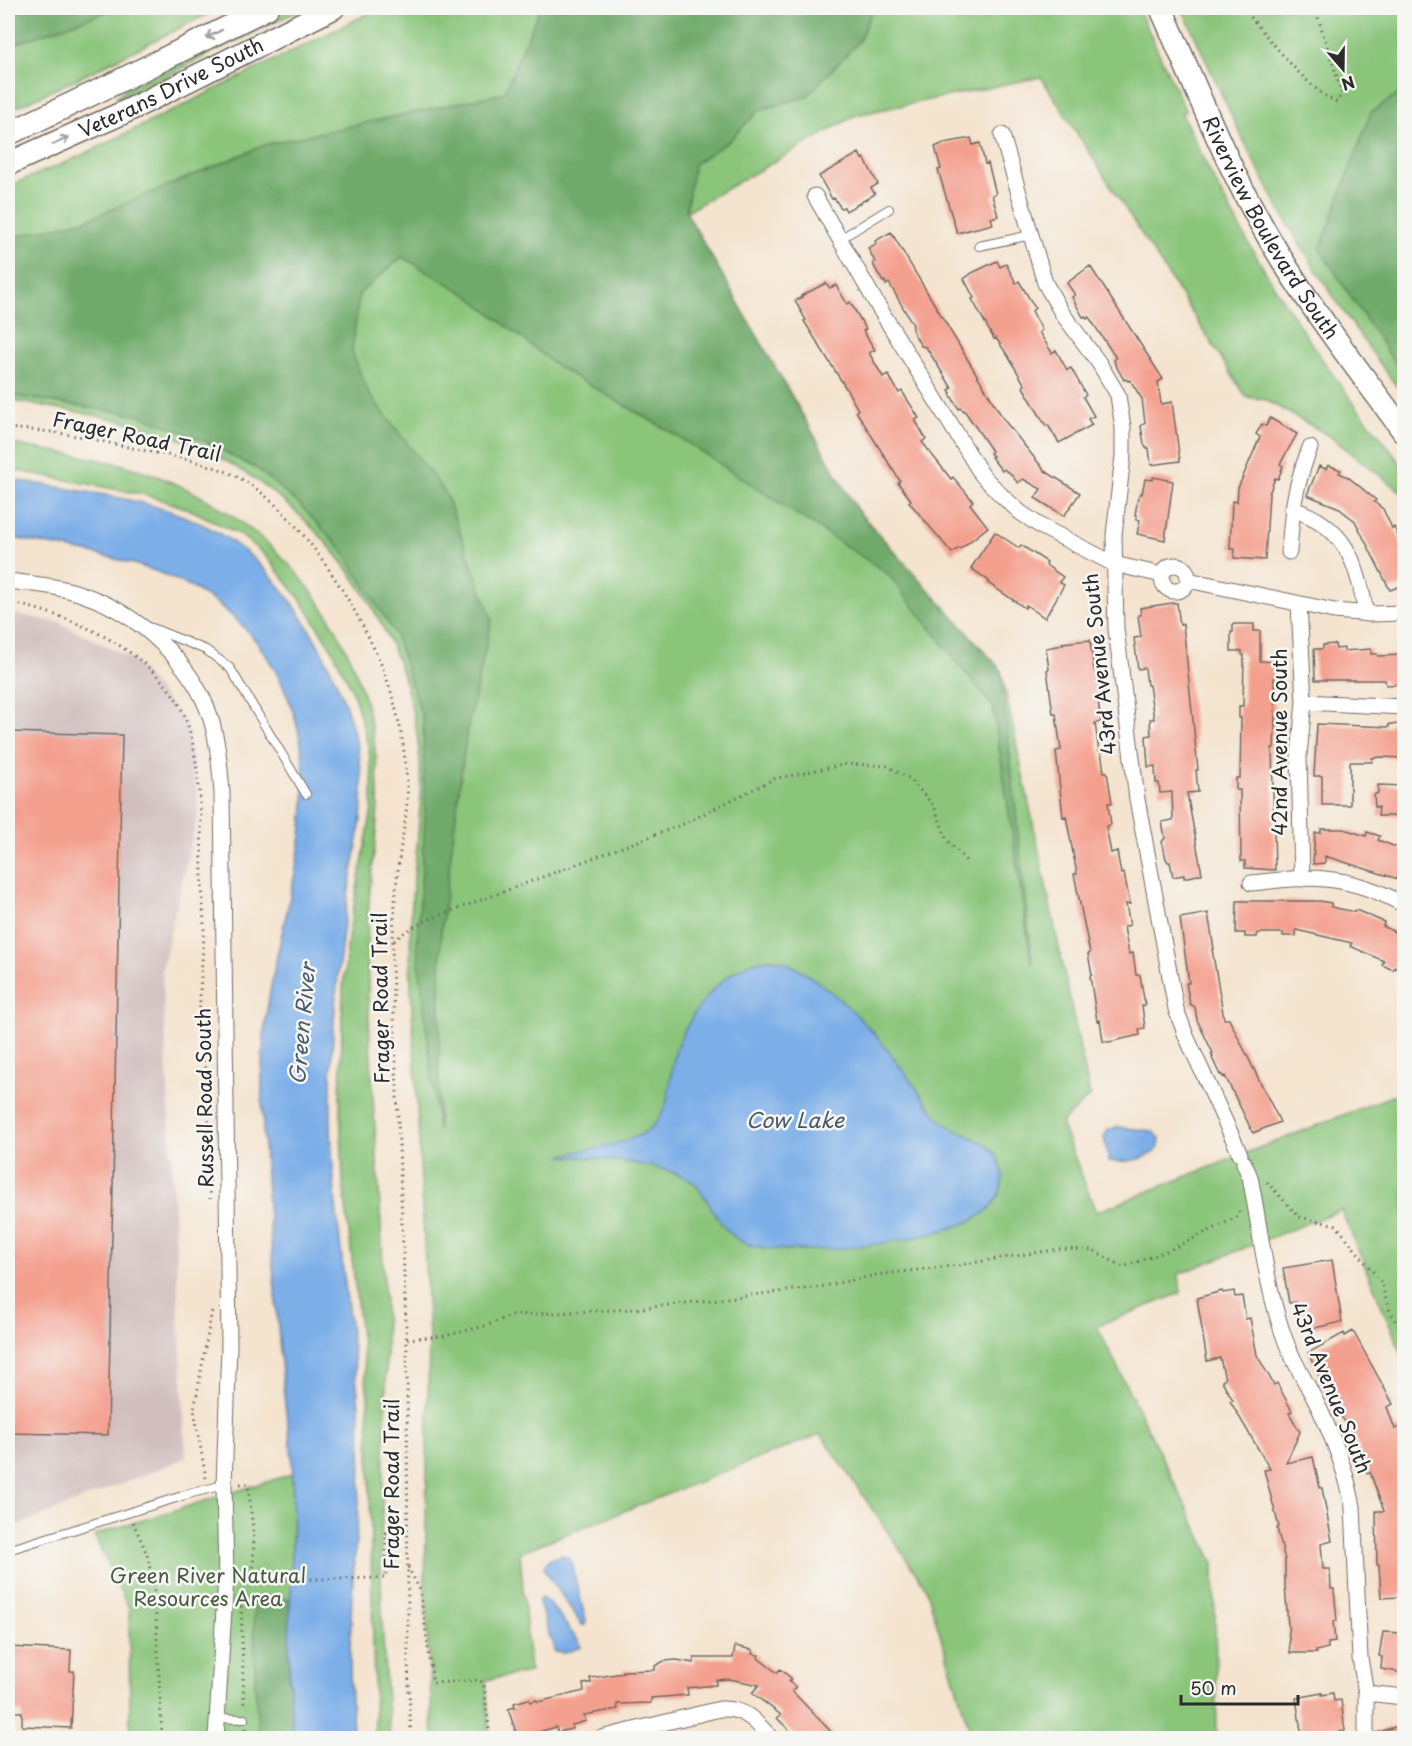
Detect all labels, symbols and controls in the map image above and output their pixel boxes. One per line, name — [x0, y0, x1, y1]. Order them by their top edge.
one-way arrow — [206, 28, 224, 40]
street label: Veterans Drive South — [73, 29, 268, 145]
north arrow — [1313, 39, 1373, 99]
text: N — [1338, 71, 1359, 97]
street label: Riverview Boulevard South — [1196, 111, 1347, 345]
one-way arrow — [52, 134, 70, 146]
street label: Frager Road Trail — [50, 404, 224, 469]
street label: 43rd Avenue South — [1075, 572, 1123, 756]
street label: 42nd Avenue South — [1264, 648, 1294, 836]
street label: Frager Road Trail — [364, 912, 396, 1084]
water label: Green River — [280, 960, 322, 1086]
street label: Russell Road South — [187, 1008, 221, 1188]
water label: Cow Lake — [746, 1103, 846, 1135]
street label: 43rd Avenue South — [1284, 1297, 1380, 1478]
street label: Frager Road Trail — [376, 1398, 406, 1570]
park label: Green River Natural Resources Area — [110, 1560, 306, 1613]
scale bar — [1181, 1668, 1298, 1706]
text: 50 m — [1190, 1674, 1237, 1701]

